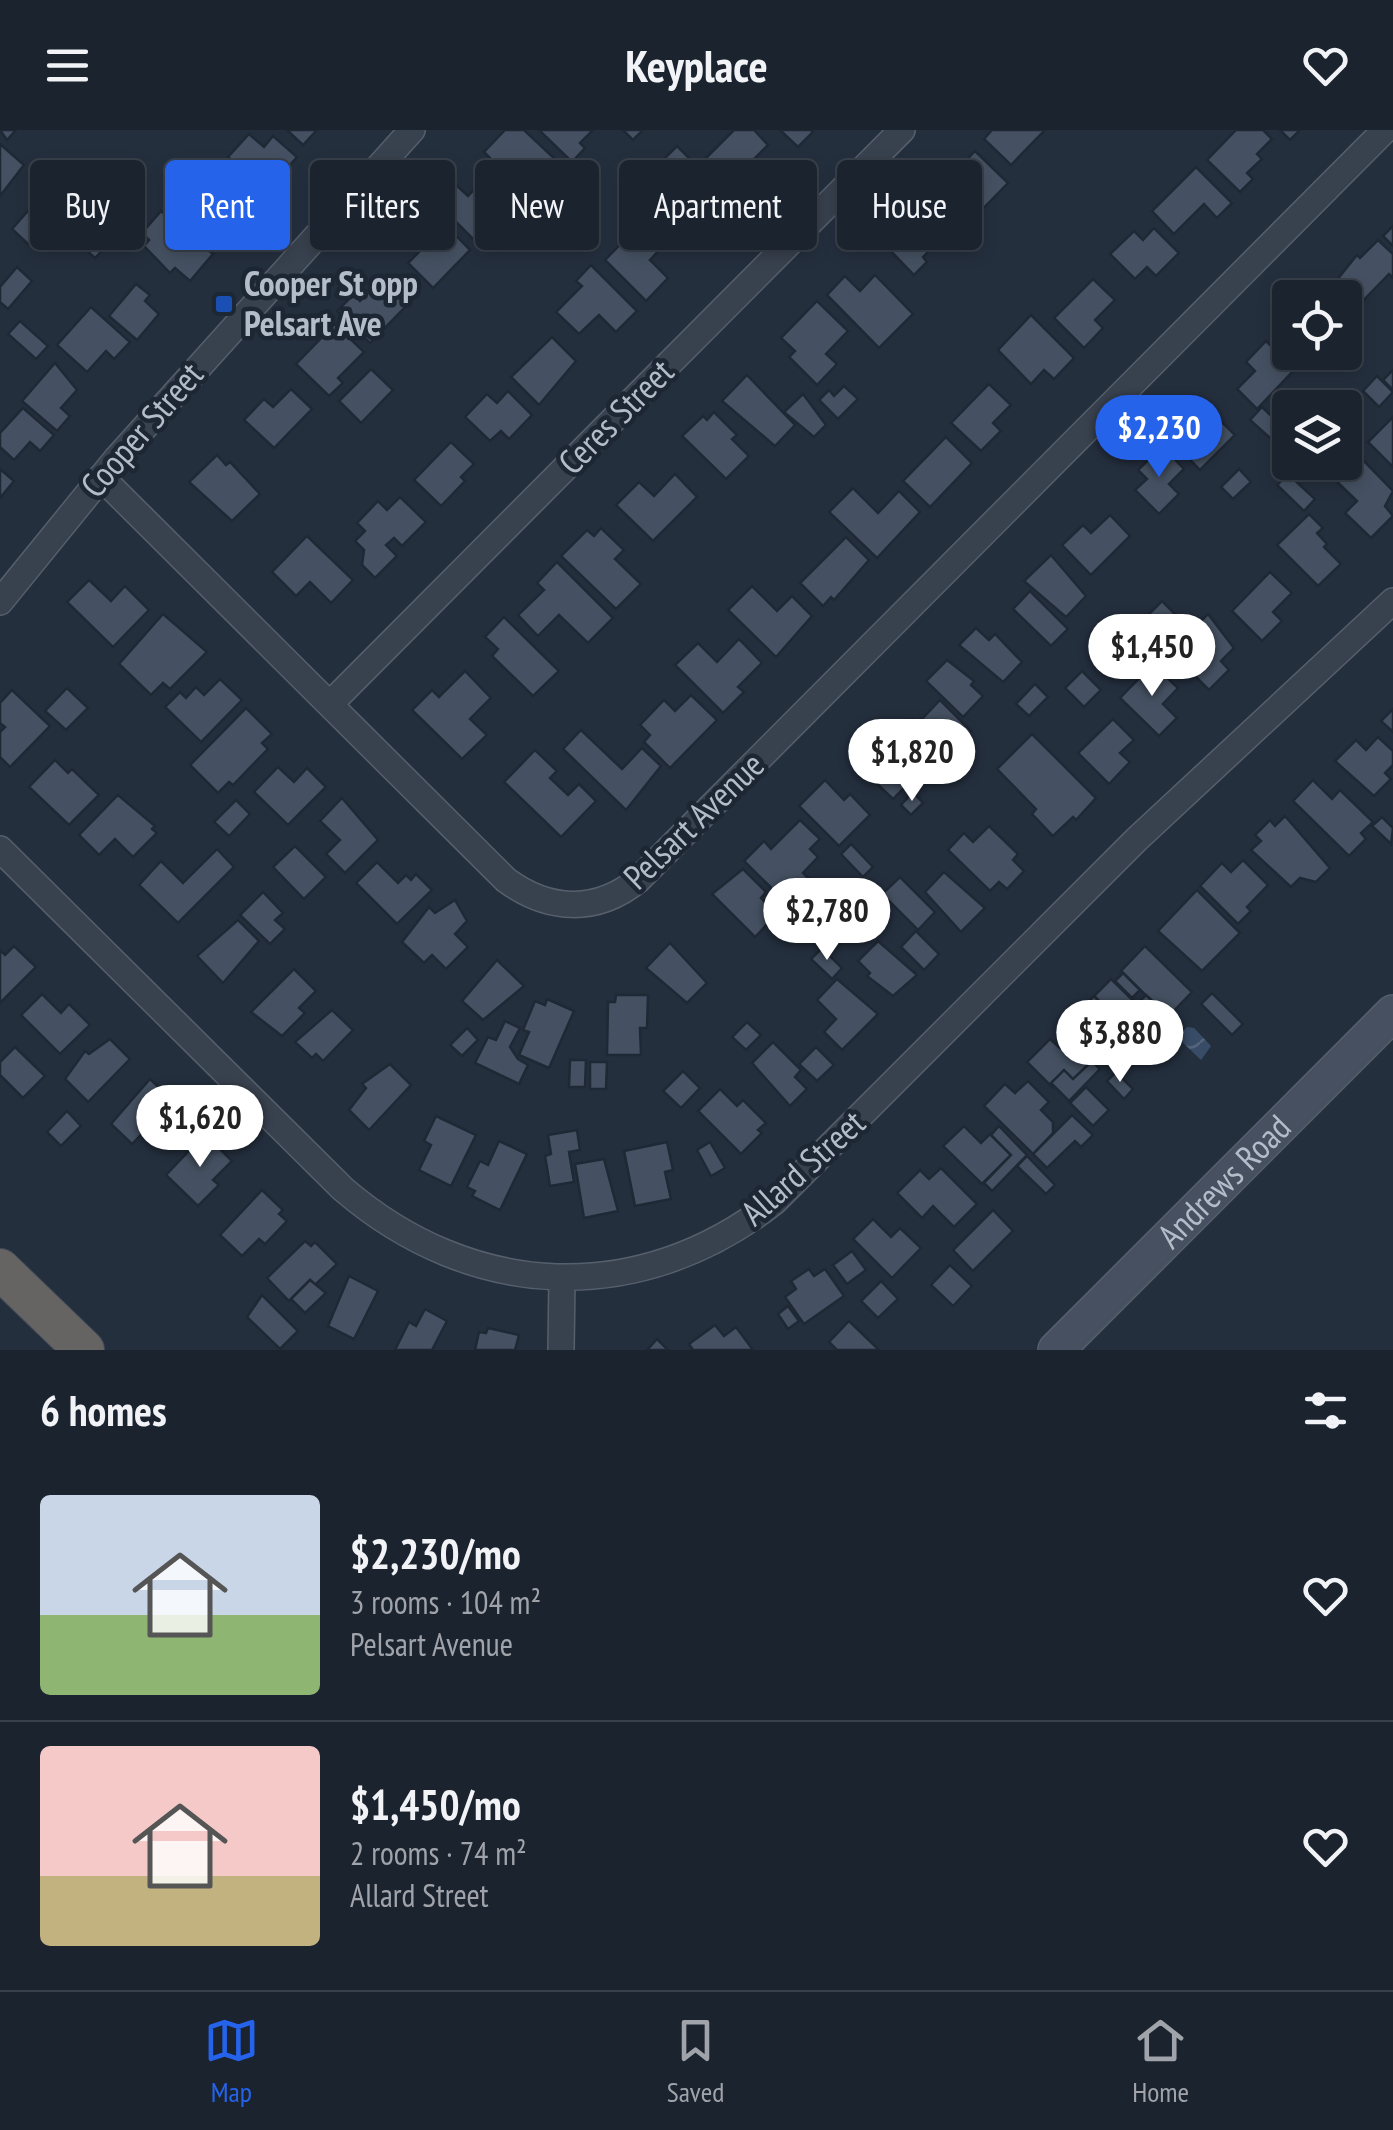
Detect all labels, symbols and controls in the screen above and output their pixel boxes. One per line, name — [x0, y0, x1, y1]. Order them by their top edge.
text: Keyplace — [625, 36, 768, 94]
icon: menu — [40, 38, 95, 93]
icon: heart — [1298, 38, 1353, 93]
chip: Buy — [30, 160, 145, 250]
chip: Rent — [165, 160, 290, 250]
chip: Filters — [310, 160, 455, 250]
chip: New — [475, 160, 599, 250]
chip: Apartment — [619, 160, 817, 250]
chip: House — [837, 160, 982, 250]
place label: Cooper St opp Pelsart Ave — [244, 260, 418, 346]
map controls — [1272, 280, 1362, 480]
button: locate — [1272, 280, 1362, 370]
marker: Cooper St opp Pelsart Ave — [213, 293, 235, 315]
street label: Ceres Street — [548, 348, 683, 484]
street label: Cooper Street — [70, 352, 213, 506]
button: layers — [1272, 390, 1362, 480]
pin: $2,230 — [1078, 395, 1240, 480]
text: $2,230 — [1117, 406, 1201, 448]
pin: $1,450 — [1071, 614, 1233, 699]
text: $1,450 — [1110, 625, 1194, 667]
pin: $1,820 — [831, 719, 993, 804]
text: $1,820 — [870, 730, 954, 772]
street label: Pelsart Avenue — [613, 742, 773, 899]
pin: $2,780 — [746, 878, 908, 963]
text: $2,780 — [785, 889, 869, 931]
pin: $3,880 — [1039, 1000, 1201, 1085]
text: $3,880 — [1078, 1011, 1162, 1053]
pin: $1,620 — [119, 1085, 281, 1170]
text: $1,620 — [158, 1096, 242, 1138]
street label: Allard Street — [731, 1099, 874, 1235]
street label: Andrews Road — [1147, 1104, 1300, 1258]
text: 6 homes — [40, 1383, 167, 1438]
icon: filters — [1298, 1383, 1353, 1438]
text: $2,230/mo — [350, 1526, 521, 1581]
icon: home — [120, 1535, 240, 1655]
icon: heart — [1298, 1568, 1353, 1623]
text: 3 rooms · 104 m² — [350, 1581, 541, 1623]
text: Pelsart Avenue — [350, 1623, 513, 1665]
text: $1,450/mo — [350, 1777, 521, 1832]
icon: home — [120, 1786, 240, 1906]
icon: heart — [1298, 1819, 1353, 1874]
text: 2 rooms · 74 m² — [350, 1832, 527, 1874]
text: Allard Street — [350, 1874, 489, 1916]
tab: Map — [204, 2013, 259, 2110]
tab: Saved — [667, 2013, 724, 2110]
tab: Home — [1132, 2013, 1189, 2110]

